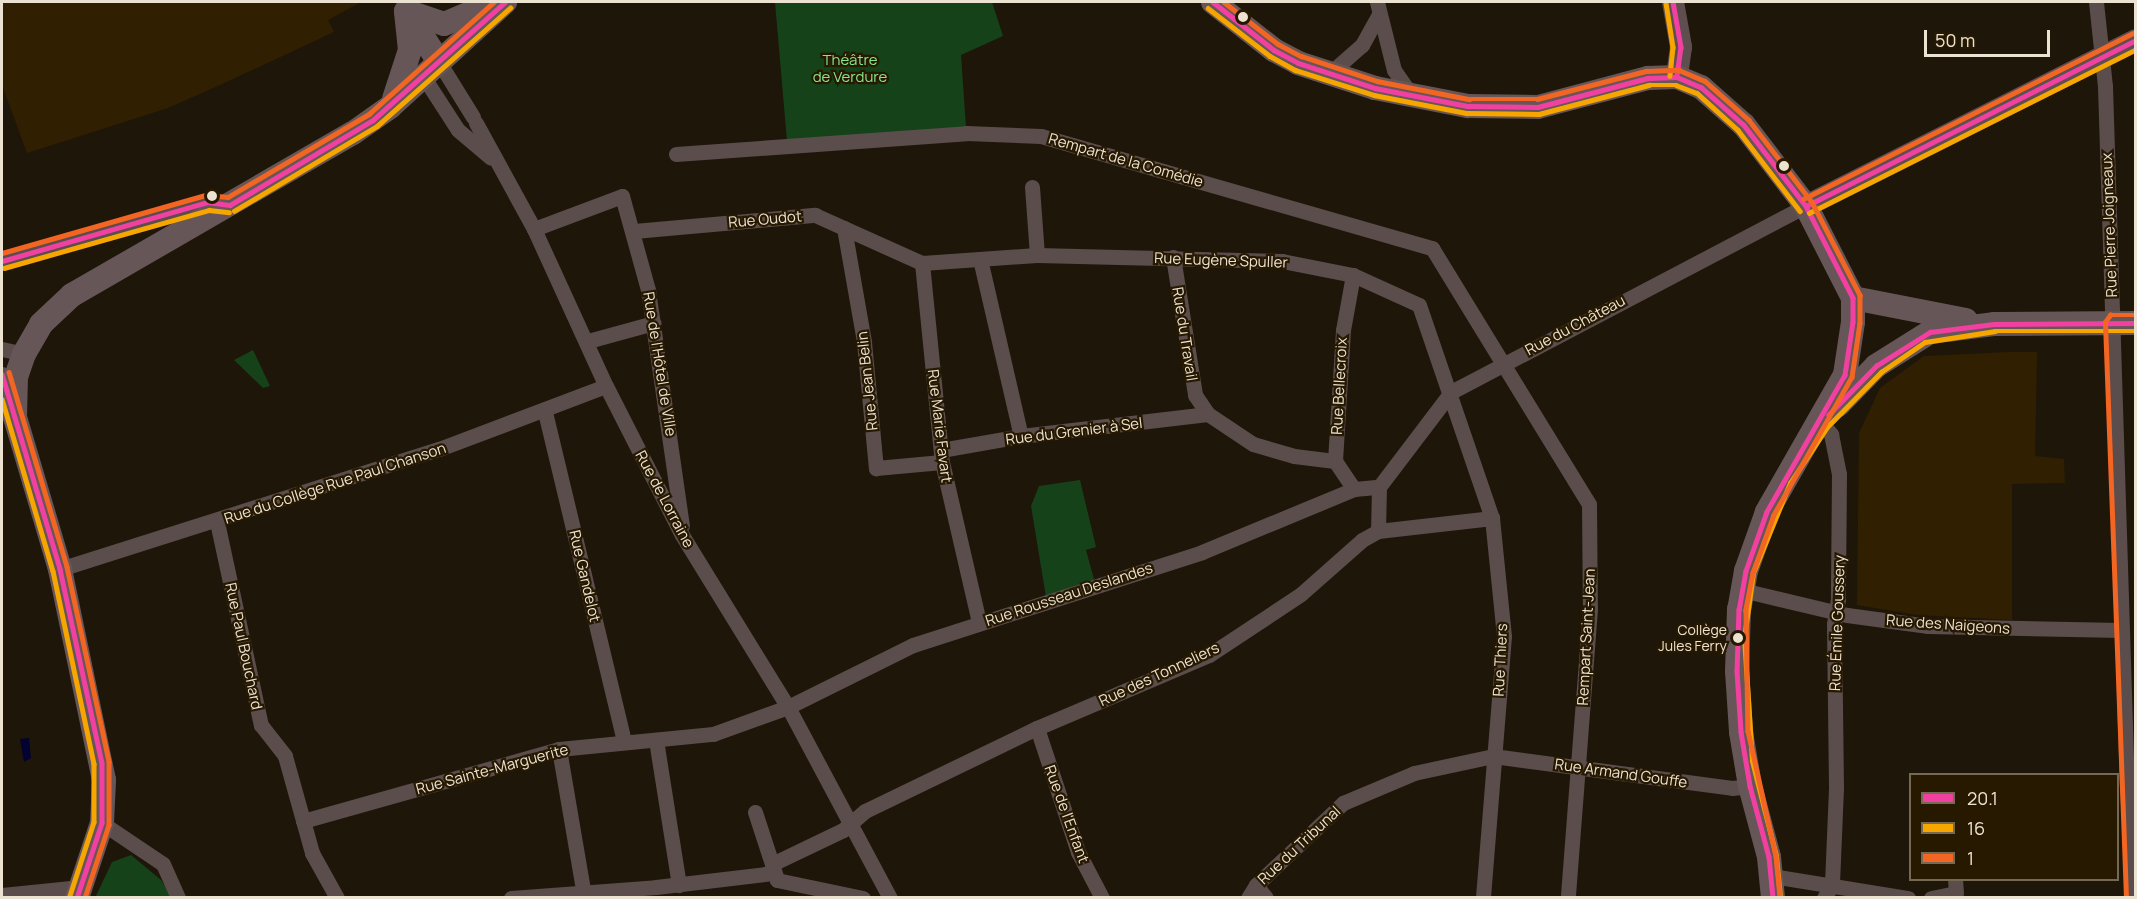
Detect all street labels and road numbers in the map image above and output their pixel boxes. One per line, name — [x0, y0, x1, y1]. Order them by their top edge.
street label: Rempart de la Comédie — [1047, 129, 1205, 191]
street label: Rue Pierre Joigneaux — [2097, 152, 2121, 298]
street label: Rue Oudot — [728, 207, 802, 231]
street label: Rue Eugène Spuller — [1154, 249, 1288, 271]
street label: Rue du Travail — [1169, 286, 1201, 382]
street label: Rue de l'Hôtel de Ville — [640, 291, 680, 437]
street label: Rue du Château — [1522, 291, 1628, 359]
street label: Rue Jean Belin — [853, 330, 881, 432]
street label: Rue Bellecroix — [1327, 337, 1351, 435]
street label: Rue Marie Favart — [924, 368, 956, 484]
street label: Rue du Grenier à Sel — [1005, 414, 1143, 448]
street label: Rue du Collège Rue Paul Chanson — [222, 439, 448, 527]
street label: Rue de Lorraine — [632, 447, 698, 551]
street label: Rue Gandelot — [566, 528, 604, 624]
street label: Rue Émile Goussery — [1826, 555, 1848, 691]
street label: Rue Rousseau Deslandes — [983, 558, 1155, 630]
street label: Rempart Saint-Jean — [1573, 568, 1599, 706]
street label: Rue Paul Bouchard — [222, 581, 266, 711]
street label: Rue des Naigeons — [1885, 611, 2011, 637]
street label: Rue Thiers — [1489, 623, 1511, 697]
street label: Rue des Tonneliers — [1096, 638, 1222, 710]
street label: Rue Sainte-Marguerite — [414, 740, 570, 798]
street label: Rue Armand Gouffe — [1554, 755, 1688, 791]
street label: Rue de l'Enfant — [1041, 763, 1093, 865]
street label: Rue du Tribunal — [1254, 802, 1344, 888]

